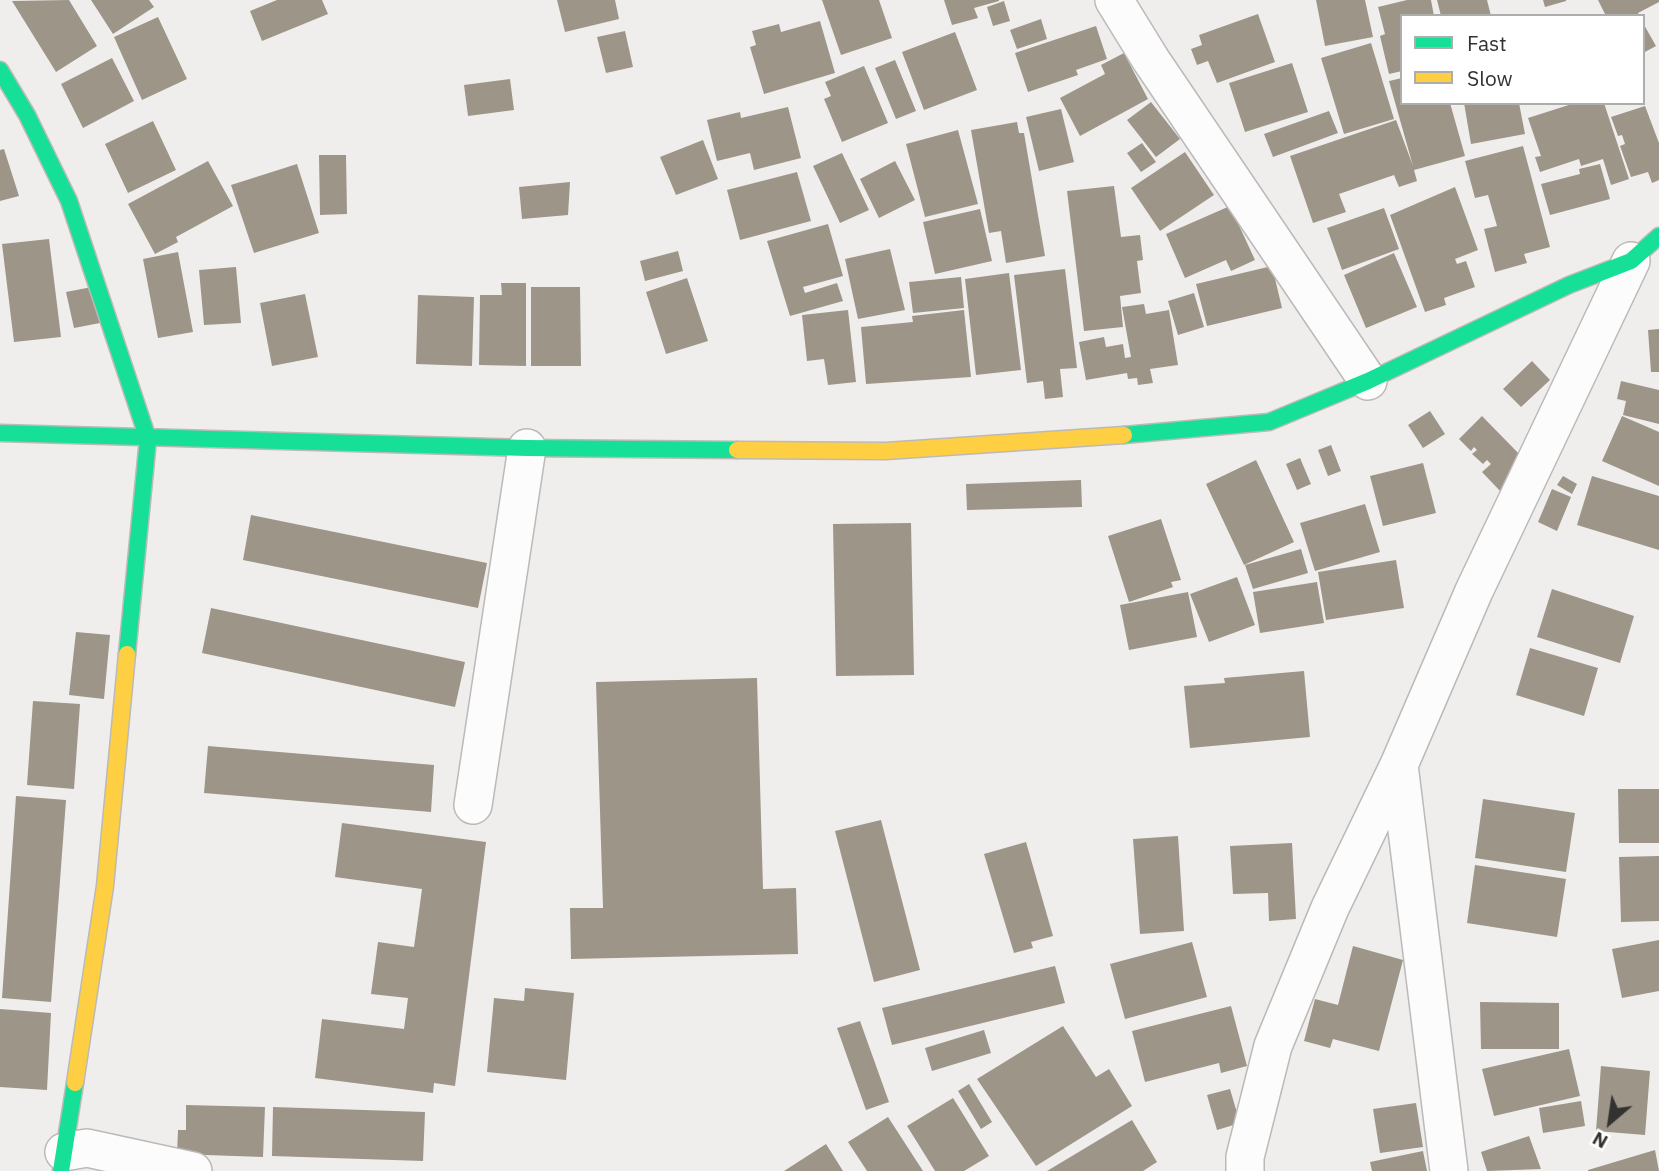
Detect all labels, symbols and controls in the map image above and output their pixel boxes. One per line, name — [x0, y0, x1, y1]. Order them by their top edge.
legend — [1400, 14, 1645, 105]
text: Fast — [1467, 29, 1507, 57]
text: Slow — [1467, 64, 1513, 92]
north arrow — [1575, 1087, 1645, 1157]
text: N — [1588, 1127, 1612, 1154]

